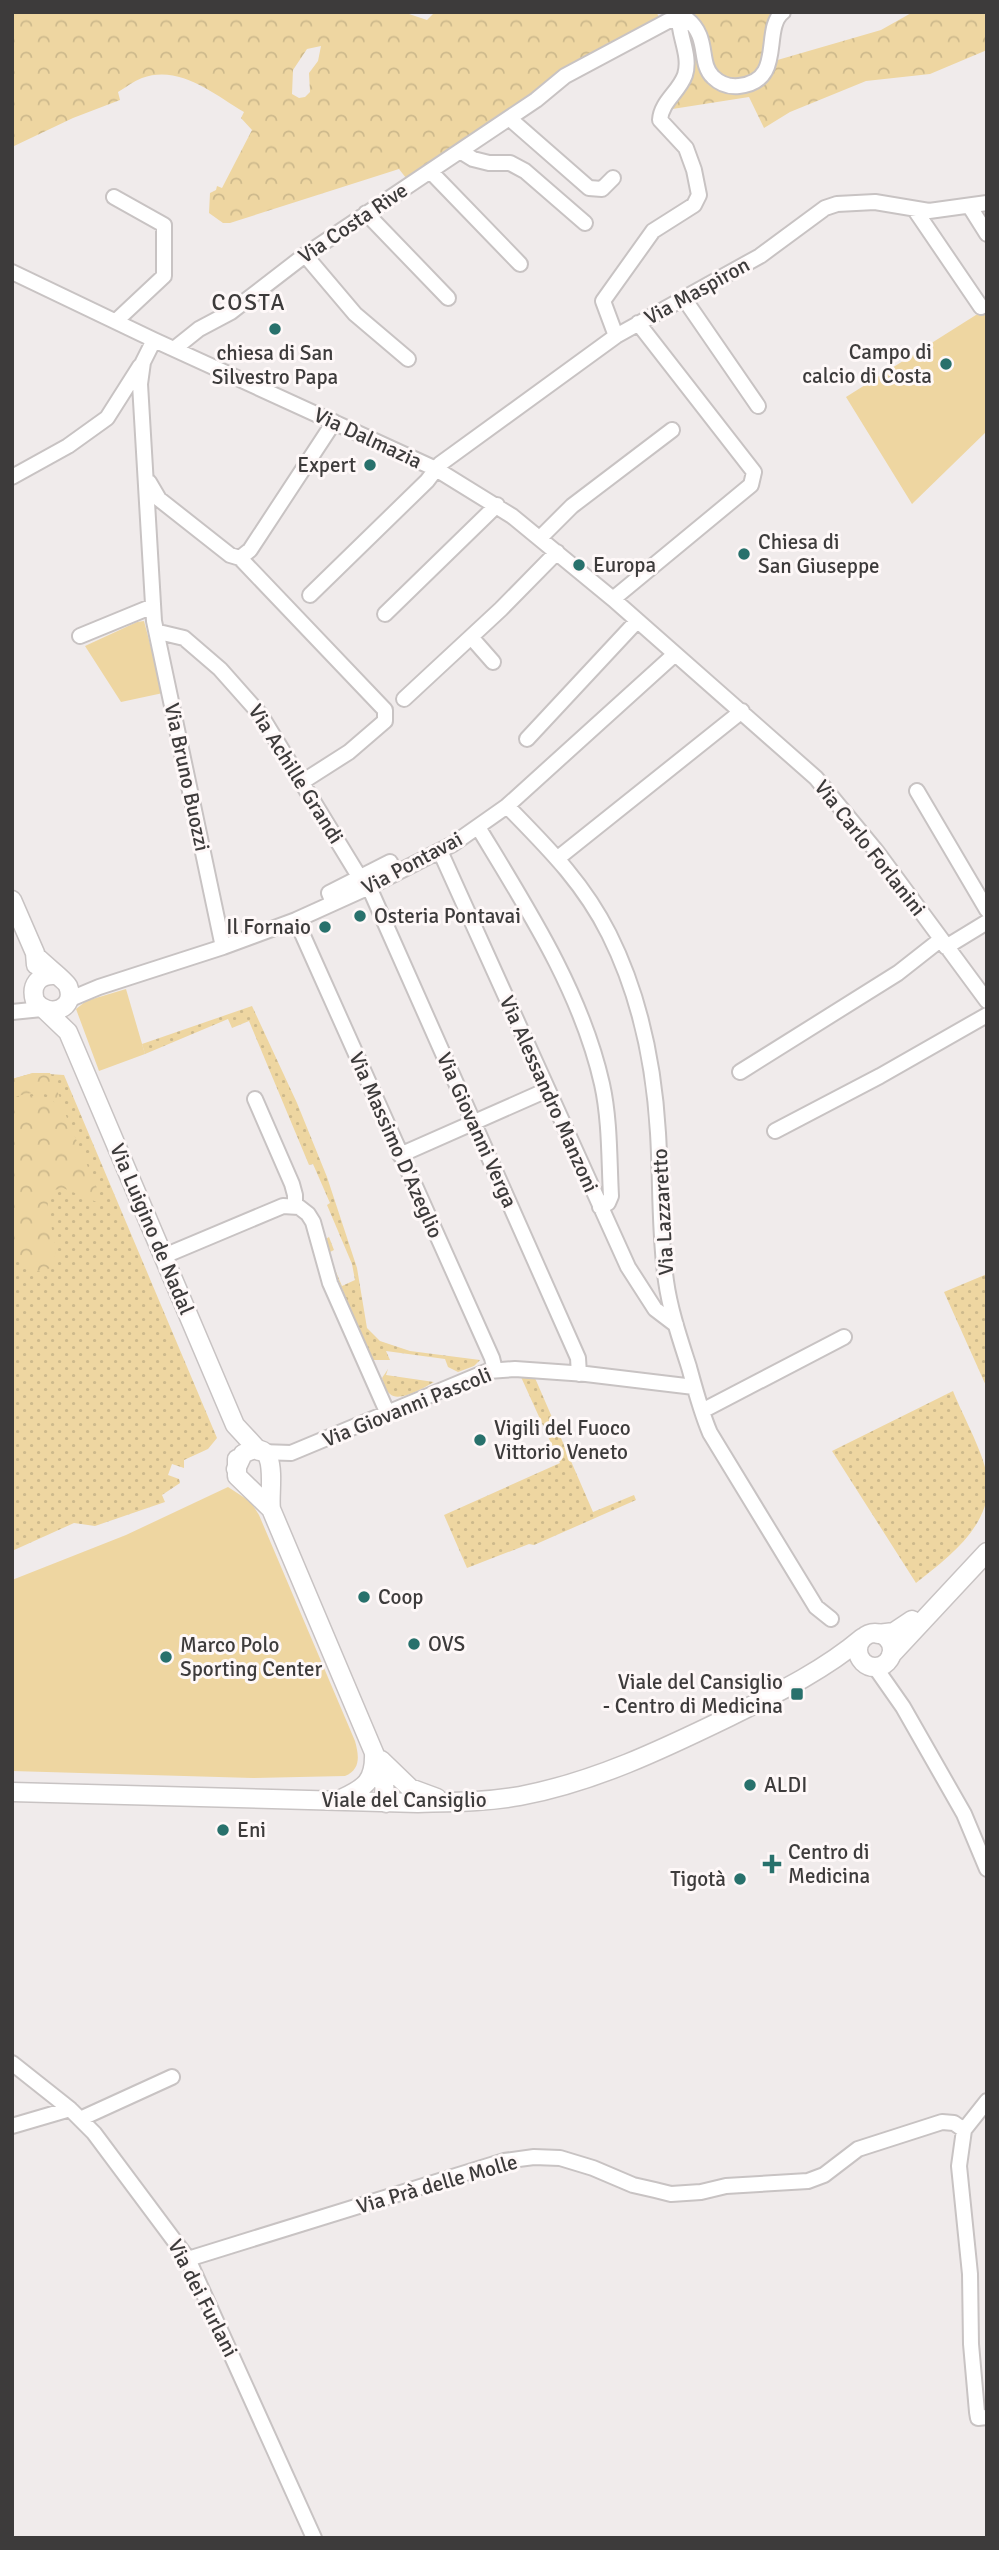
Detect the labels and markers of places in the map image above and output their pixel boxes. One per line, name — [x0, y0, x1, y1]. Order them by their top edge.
marker: chiesa di San Silvestro Papa — [267, 321, 283, 337]
place label: Campo di calcio di Costa — [802, 339, 932, 389]
place label: chiesa di San Silvestro Papa — [212, 340, 338, 390]
marker: Campo di calcio di Costa — [938, 356, 954, 372]
place label: Expert — [297, 452, 356, 478]
marker: Expert — [362, 457, 378, 473]
place label: Chiesa di San Giuseppe — [758, 529, 880, 579]
marker: Chiesa di San Giuseppe — [736, 546, 752, 562]
place label: Europa — [593, 552, 656, 578]
marker: Europa — [571, 557, 587, 573]
place label: Osteria Pontavai — [374, 903, 521, 929]
marker: Osteria Pontavai — [352, 908, 368, 924]
place label: Il Fornaio — [226, 914, 311, 940]
marker: Il Fornaio — [317, 919, 333, 935]
place label: Vigili del Fuoco Vittorio Veneto — [494, 1415, 631, 1465]
marker: Vigili del Fuoco Vittorio Veneto — [472, 1432, 488, 1448]
place label: Coop — [378, 1584, 424, 1610]
marker: Coop — [356, 1589, 372, 1605]
place label: OVS — [428, 1631, 465, 1657]
place label: Marco Polo Sporting Center — [180, 1632, 322, 1682]
marker: OVS — [406, 1636, 422, 1652]
marker: Marco Polo Sporting Center — [158, 1649, 174, 1665]
place label: Viale del Cansiglio - Centro di Medicina — [603, 1669, 783, 1719]
marker: Viale del Cansiglio - Centro di Medicina — [789, 1686, 805, 1702]
place label: ALDI — [764, 1772, 807, 1798]
marker: ALDI — [742, 1777, 758, 1793]
place label: Eni — [237, 1817, 266, 1843]
marker: Eni — [215, 1822, 231, 1838]
place label: Centro di Medicina — [788, 1839, 870, 1889]
marker: Centro di Medicina — [762, 1854, 782, 1874]
place label: Tigotà — [670, 1866, 726, 1892]
marker: Tigotà — [732, 1871, 748, 1887]

